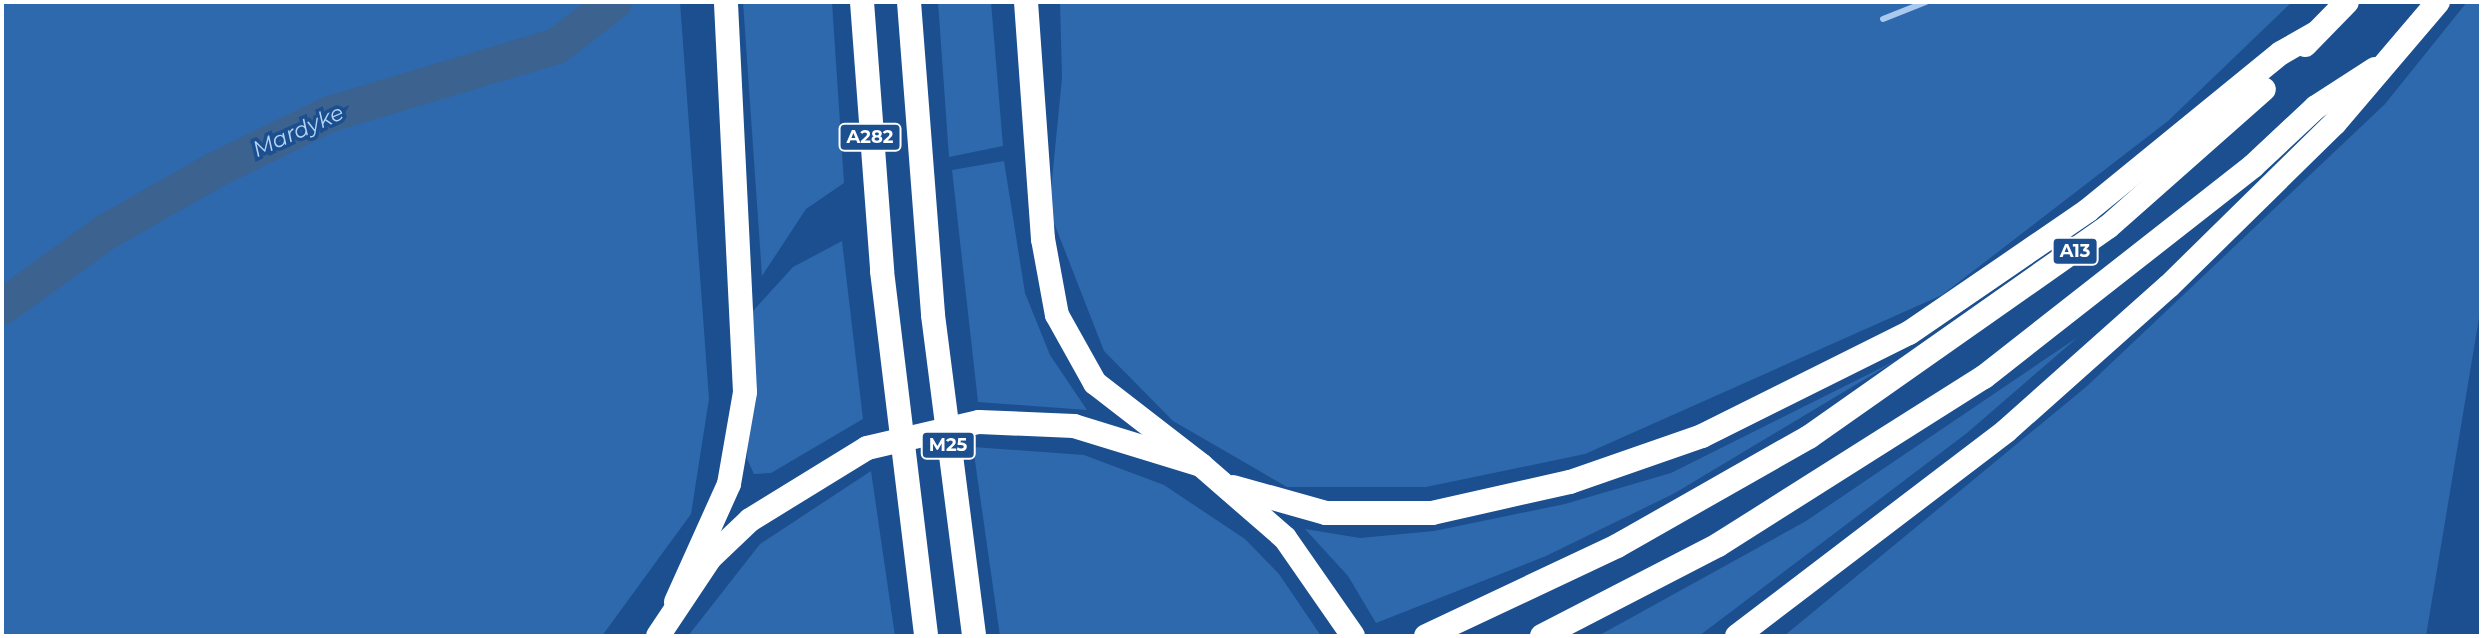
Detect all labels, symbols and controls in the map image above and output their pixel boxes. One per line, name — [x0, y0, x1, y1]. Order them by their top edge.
water label: Mardyke — [248, 99, 348, 163]
road number: A282 — [838, 123, 902, 151]
road number: A13 — [2051, 237, 2099, 265]
road number: M25 — [920, 431, 976, 459]

